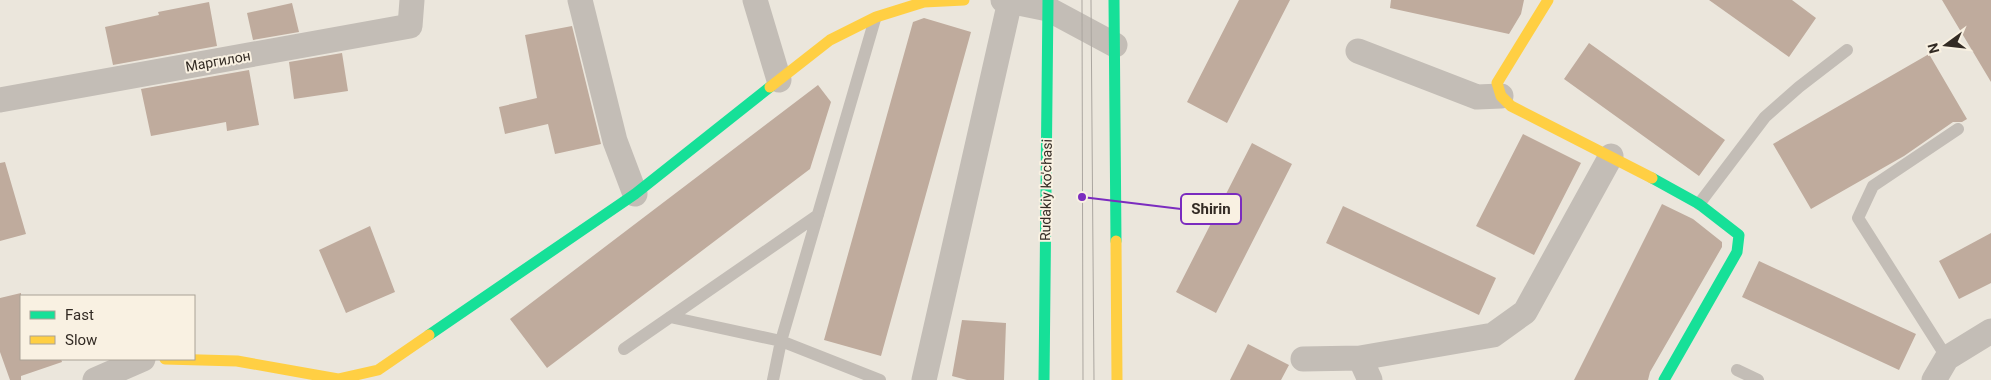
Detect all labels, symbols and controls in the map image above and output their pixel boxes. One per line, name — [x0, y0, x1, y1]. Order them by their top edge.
north arrow — [1921, 20, 1971, 70]
text: N — [1924, 42, 1942, 55]
street label: Маргилон — [184, 47, 252, 75]
street label: Rudakiy ko'chasi — [1037, 139, 1055, 241]
callout: Shirin — [1181, 194, 1241, 224]
text: Shirin — [1191, 200, 1231, 218]
legend — [20, 295, 195, 360]
text: Fast — [65, 306, 94, 324]
text: Slow — [65, 331, 97, 349]

